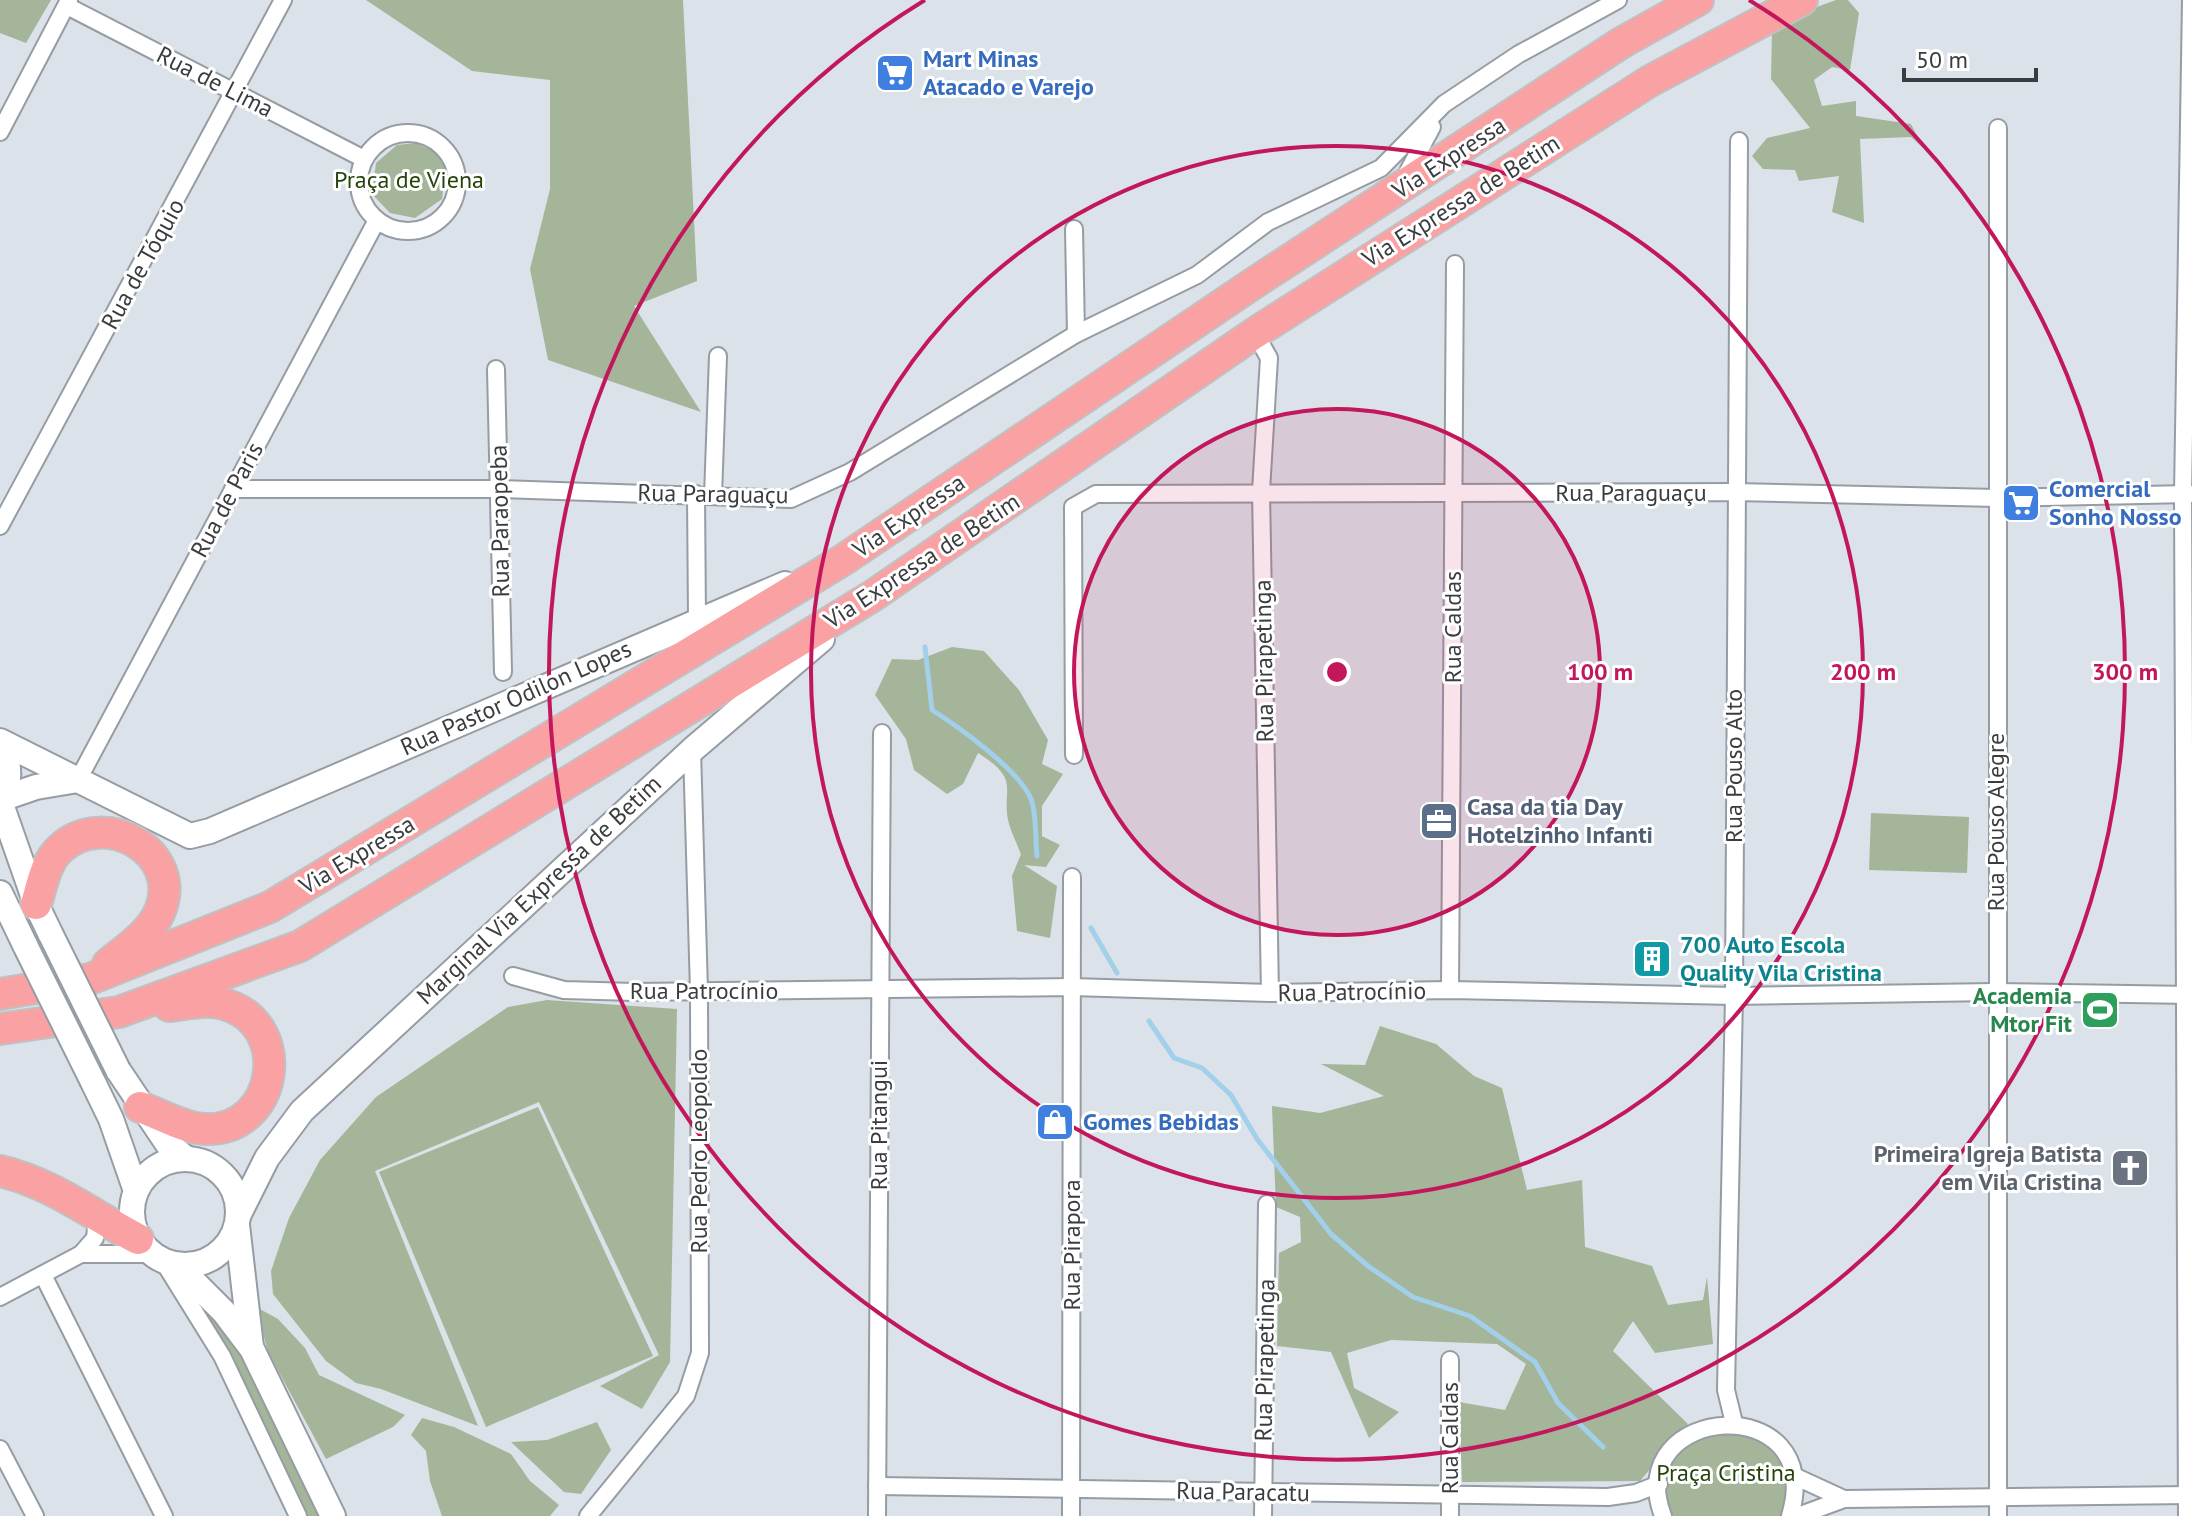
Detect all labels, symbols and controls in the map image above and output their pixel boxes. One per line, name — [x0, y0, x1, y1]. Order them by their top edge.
scale bar — [1904, 32, 2036, 82]
street label: Rua de Lima — [152, 39, 279, 124]
place label: Mart Minas Atacado e Varejo — [923, 43, 1094, 102]
text: 50 m — [1916, 44, 1968, 75]
supermarket icon: Mart Minas Atacado e Varejo — [874, 52, 916, 94]
street label: Via Expressa — [1385, 109, 1511, 206]
street label: Via Expressa de Betim — [1355, 127, 1565, 274]
park label: Praça de Viena — [334, 164, 484, 195]
street label: Rua de Tóquio — [94, 193, 191, 335]
street label: Rua de Paris — [183, 437, 270, 563]
street label: Rua Paraopeba — [483, 444, 516, 598]
street label: Via Expressa — [846, 467, 971, 565]
place label: Comercial Sonho Nosso — [2049, 473, 2182, 532]
street label: Rua Paraguaçu — [637, 477, 789, 510]
street label: Rua Paraguaçu — [1555, 477, 1707, 508]
supermarket icon: Comercial Sonho Nosso — [2000, 482, 2042, 524]
street label: Via Expressa de Betim — [817, 486, 1025, 636]
street label: Rua Caldas — [1437, 571, 1468, 683]
street label: Rua Pirapetinga — [1247, 579, 1280, 743]
street label: Rua Pastor Odilon Lopes — [396, 633, 636, 762]
text: 100 m — [1567, 656, 1633, 687]
text: 200 m — [1830, 656, 1896, 687]
text: 300 m — [2092, 656, 2158, 687]
centre of rings — [1323, 658, 1351, 686]
street label: Rua Pouso Alto — [1718, 689, 1749, 843]
street label: Rua Pouso Alegre — [1980, 733, 2011, 911]
street label: Marginal Via Expressa de Betim — [410, 768, 667, 1011]
place label: Casa da tia Day Hotelzinho Infanti — [1467, 791, 1653, 850]
office icon: Casa da tia Day Hotelzinho Infanti — [1418, 800, 1460, 842]
street label: Via Expressa — [293, 808, 420, 902]
place label: 700 Auto Escola Quality Vila Cristina — [1680, 929, 1882, 988]
building icon: 700 Auto Escola Quality Vila Cristina — [1631, 938, 1673, 980]
street label: Rua Patrocínio — [630, 975, 778, 1006]
street label: Rua Patrocínio — [1277, 975, 1427, 1008]
place label: Academia Mtor Fit — [1973, 980, 2073, 1039]
sports icon: Academia Mtor Fit — [2079, 989, 2121, 1031]
street label: Rua Pedro Leopoldo — [683, 1049, 714, 1253]
street label: Rua Pitangui — [863, 1060, 894, 1190]
shop icon: Gomes Bebidas — [1034, 1101, 1076, 1143]
place label: Gomes Bebidas — [1083, 1106, 1239, 1137]
place label: Primeira Igreja Batista em Vila Cristina — [1874, 1138, 2102, 1197]
church icon: Primeira Igreja Batista em Vila Cristina — [2109, 1147, 2151, 1189]
street label: Rua Pirapora — [1056, 1179, 1087, 1311]
street label: Rua Pirapetinga — [1248, 1278, 1281, 1442]
street label: Rua Caldas — [1434, 1382, 1465, 1494]
park label: Praça Cristina — [1656, 1457, 1796, 1488]
street label: Rua Paracatu — [1176, 1475, 1310, 1508]

